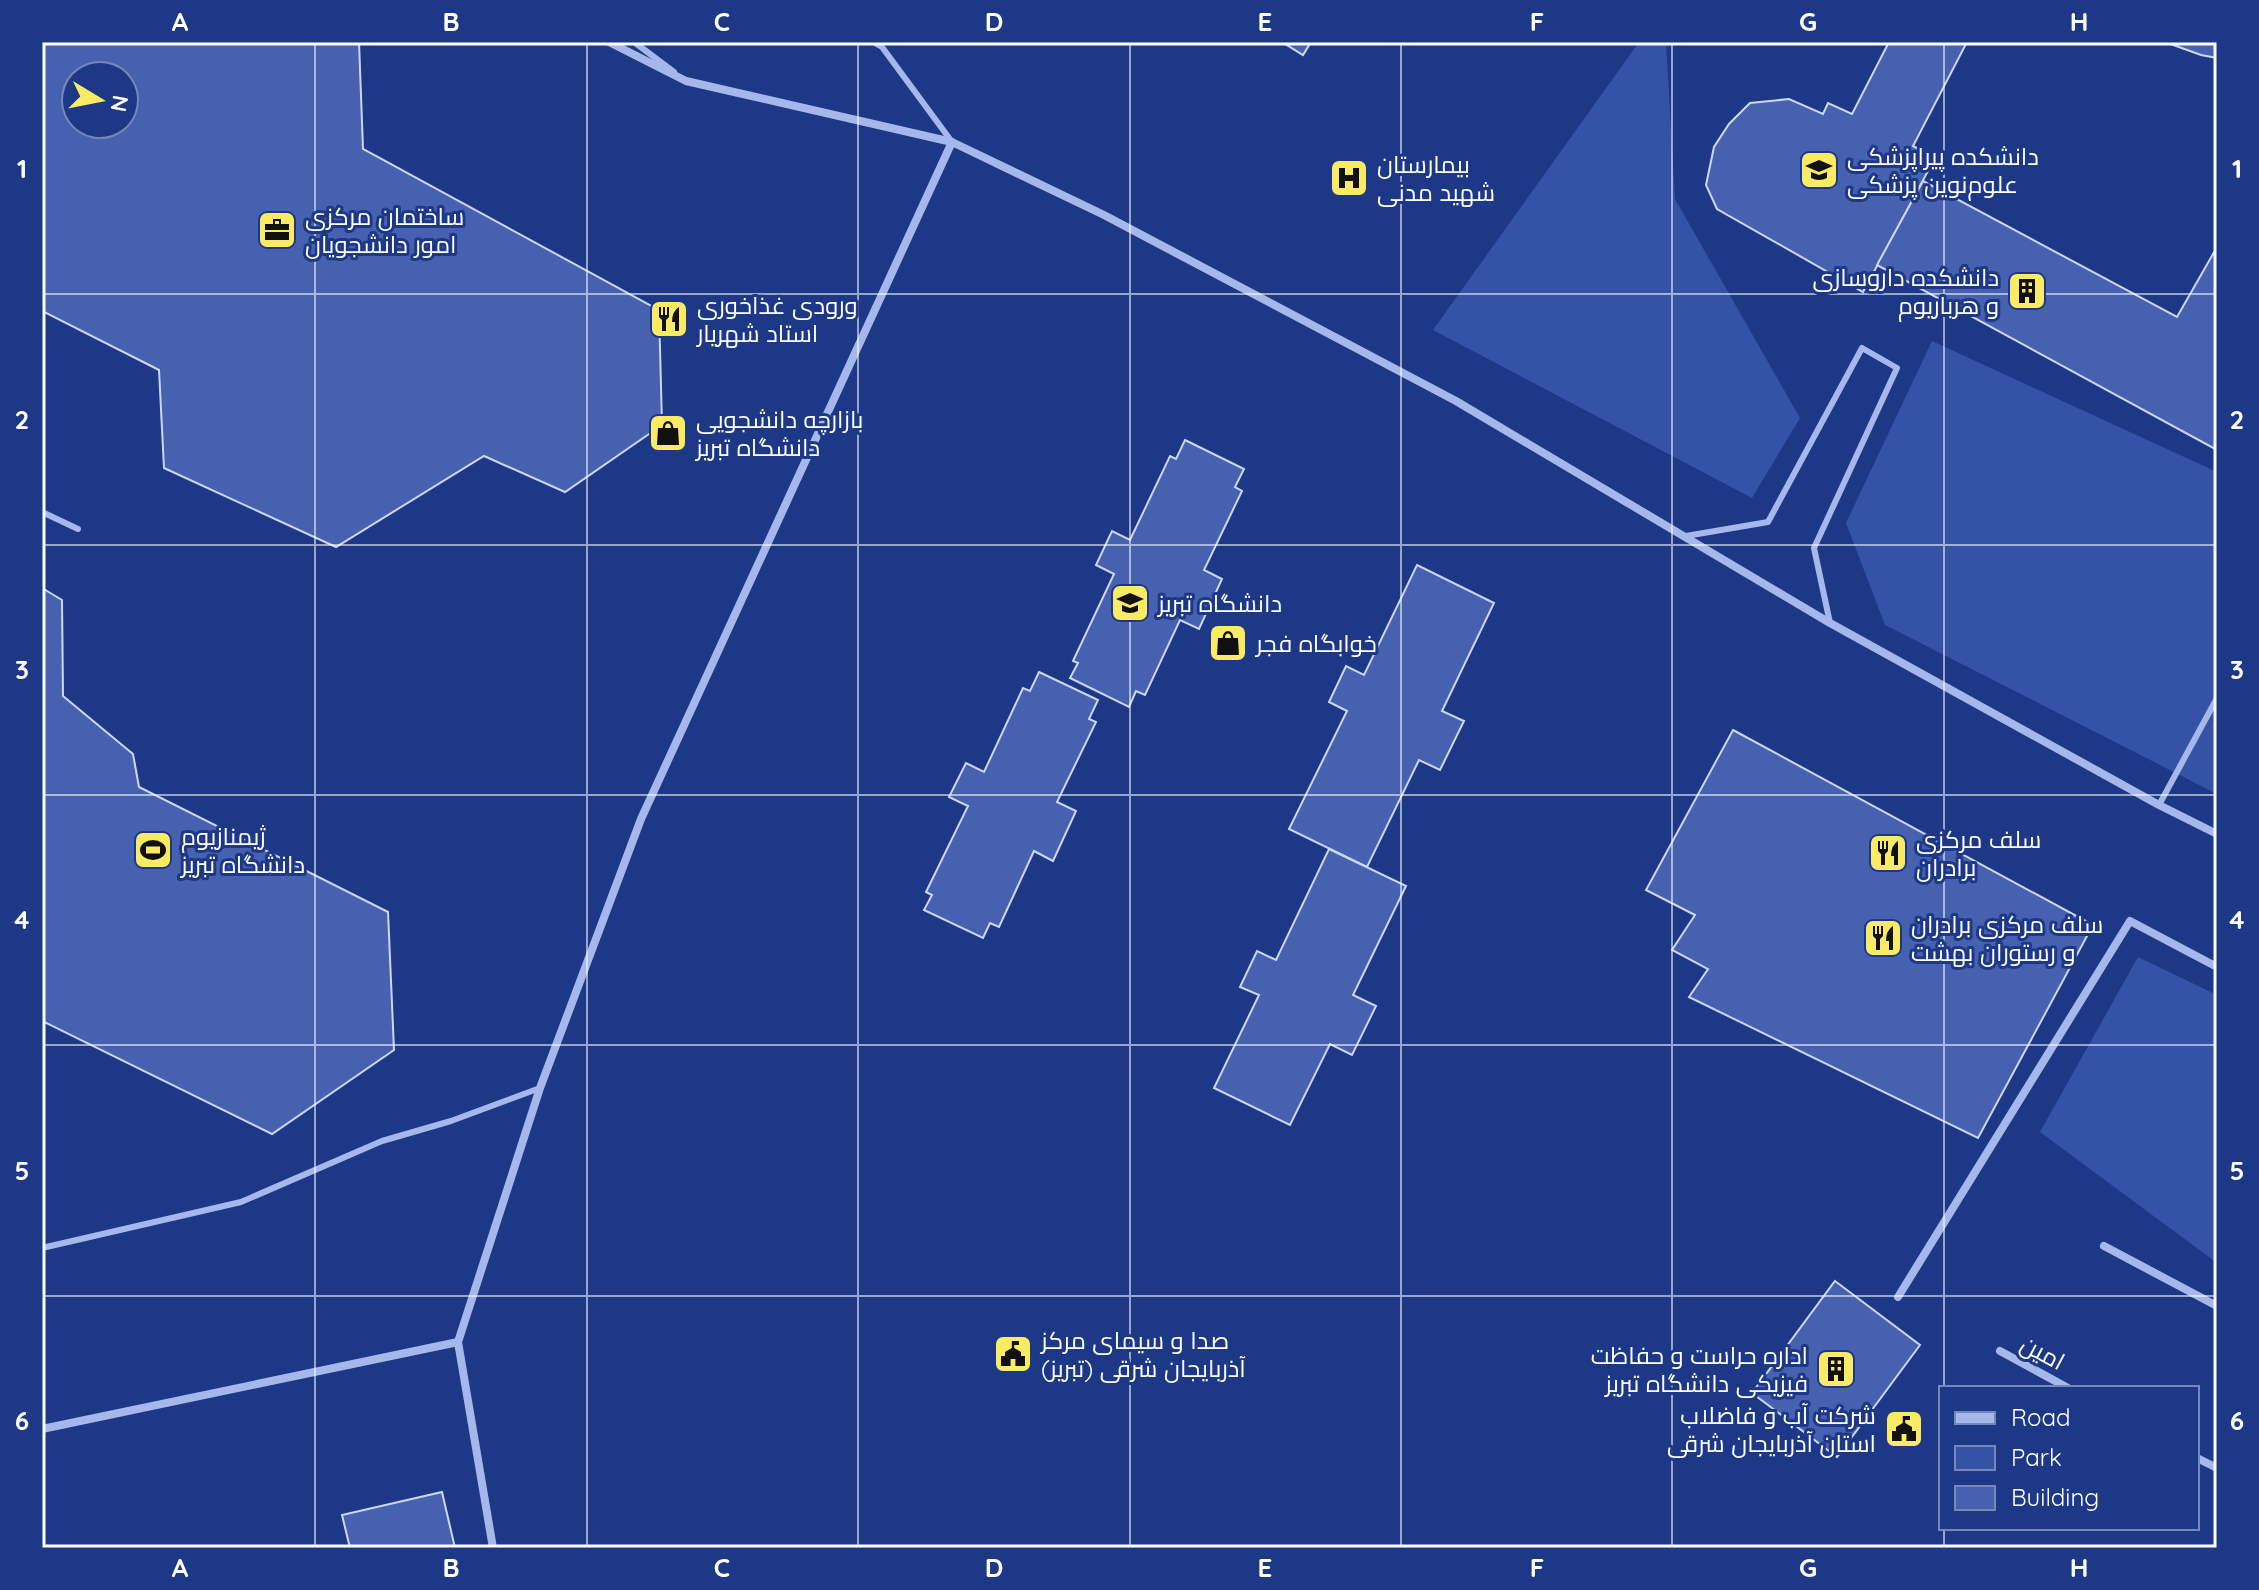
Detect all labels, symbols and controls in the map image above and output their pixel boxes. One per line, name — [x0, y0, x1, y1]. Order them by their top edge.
text: A — [172, 5, 189, 38]
text: B — [442, 5, 460, 38]
text: C — [714, 5, 730, 38]
text: D — [985, 5, 1003, 38]
text: E — [1258, 5, 1272, 38]
text: F — [1530, 5, 1544, 38]
text: G — [1799, 5, 1817, 38]
text: H — [2070, 5, 2088, 38]
north arrow — [60, 60, 140, 140]
text: N — [105, 93, 135, 114]
place label: دانشکده پیراپزشکی علوم‌نوین پزشکی — [1847, 141, 2039, 201]
place label: بیمارستان شهید مدنی — [1377, 149, 1495, 207]
school or university icon: دانشکده پیراپزشکی علوم‌نوین پزشکی — [1798, 149, 1840, 191]
text: 1 — [17, 152, 27, 185]
text: 1 — [2232, 152, 2242, 185]
hospital icon: بیمارستان شهید مدنی — [1328, 157, 1370, 199]
place label: ساختمان مرکزی امور دانشجویان — [305, 201, 464, 259]
office icon: ساختمان مرکزی امور دانشجویان — [256, 209, 298, 251]
place label: دانشکده داروسازی و هرباریوم — [1813, 262, 1999, 322]
building icon: دانشکده داروسازی و هرباریوم — [2006, 270, 2048, 312]
place label: ورودی غذاخوری استاد شهریار — [695, 290, 858, 348]
restaurant icon: ورودی غذاخوری استاد شهریار — [648, 298, 690, 340]
text: 2 — [15, 403, 29, 436]
text: 2 — [2230, 403, 2244, 436]
place label: بازارچه دانشجویی دانشگاه تبریز — [694, 404, 863, 462]
shop icon: بازارچه دانشجویی دانشگاه تبریز — [647, 412, 689, 454]
school or university icon: دانشگاه تبریز — [1109, 582, 1151, 624]
place label: دانشگاه تبریز — [1156, 588, 1282, 618]
shop icon: خوابگاه فجر — [1207, 622, 1249, 664]
place label: خوابگاه فجر — [1254, 628, 1377, 658]
text: 3 — [15, 653, 29, 686]
text: 3 — [2230, 653, 2244, 686]
place label: ژیمنازیوم دانشگاه تبریز — [179, 821, 305, 879]
place label: سلف مرکزی برادران — [1916, 824, 2041, 882]
sports icon: ژیمنازیوم دانشگاه تبریز — [132, 829, 174, 871]
restaurant icon: سلف مرکزی برادران — [1867, 832, 1909, 874]
text: 4 — [14, 903, 30, 936]
text: 4 — [2229, 903, 2245, 936]
place label: سلف مرکزی برادران و رستوران بهشت — [1911, 909, 2103, 967]
restaurant icon: سلف مرکزی برادران و رستوران بهشت — [1862, 917, 1904, 959]
text: 5 — [15, 1154, 29, 1187]
text: 5 — [2230, 1154, 2244, 1187]
place label: صدا و سیمای مرکز آذربایجان شرقی (تبریز) — [1039, 1325, 1246, 1383]
street label: امین — [2016, 1328, 2070, 1376]
public building icon: صدا و سیمای مرکز آذربایجان شرقی (تبریز) — [992, 1333, 1034, 1375]
place label: اداره حراست و حفاظت فیزیکی دانشگاه تبریز — [1591, 1340, 1808, 1398]
building icon: اداره حراست و حفاظت فیزیکی دانشگاه تبریز — [1815, 1348, 1857, 1390]
legend — [1939, 1386, 2199, 1530]
place label: شرکت آب و فاضلاب استان آذربایجان شرقی — [1667, 1400, 1876, 1458]
text: Road — [2011, 1402, 2071, 1432]
text: 6 — [15, 1404, 29, 1437]
text: 6 — [2230, 1404, 2244, 1437]
public building icon: شرکت آب و فاضلاب استان آذربایجان شرقی — [1883, 1408, 1925, 1450]
text: Park — [2011, 1442, 2062, 1472]
text: Building — [2011, 1482, 2099, 1512]
text: A — [172, 1551, 189, 1584]
text: B — [442, 1551, 460, 1584]
text: C — [714, 1551, 730, 1584]
text: D — [985, 1551, 1003, 1584]
text: E — [1258, 1551, 1272, 1584]
text: F — [1530, 1551, 1544, 1584]
text: G — [1799, 1551, 1817, 1584]
text: H — [2070, 1551, 2088, 1584]

